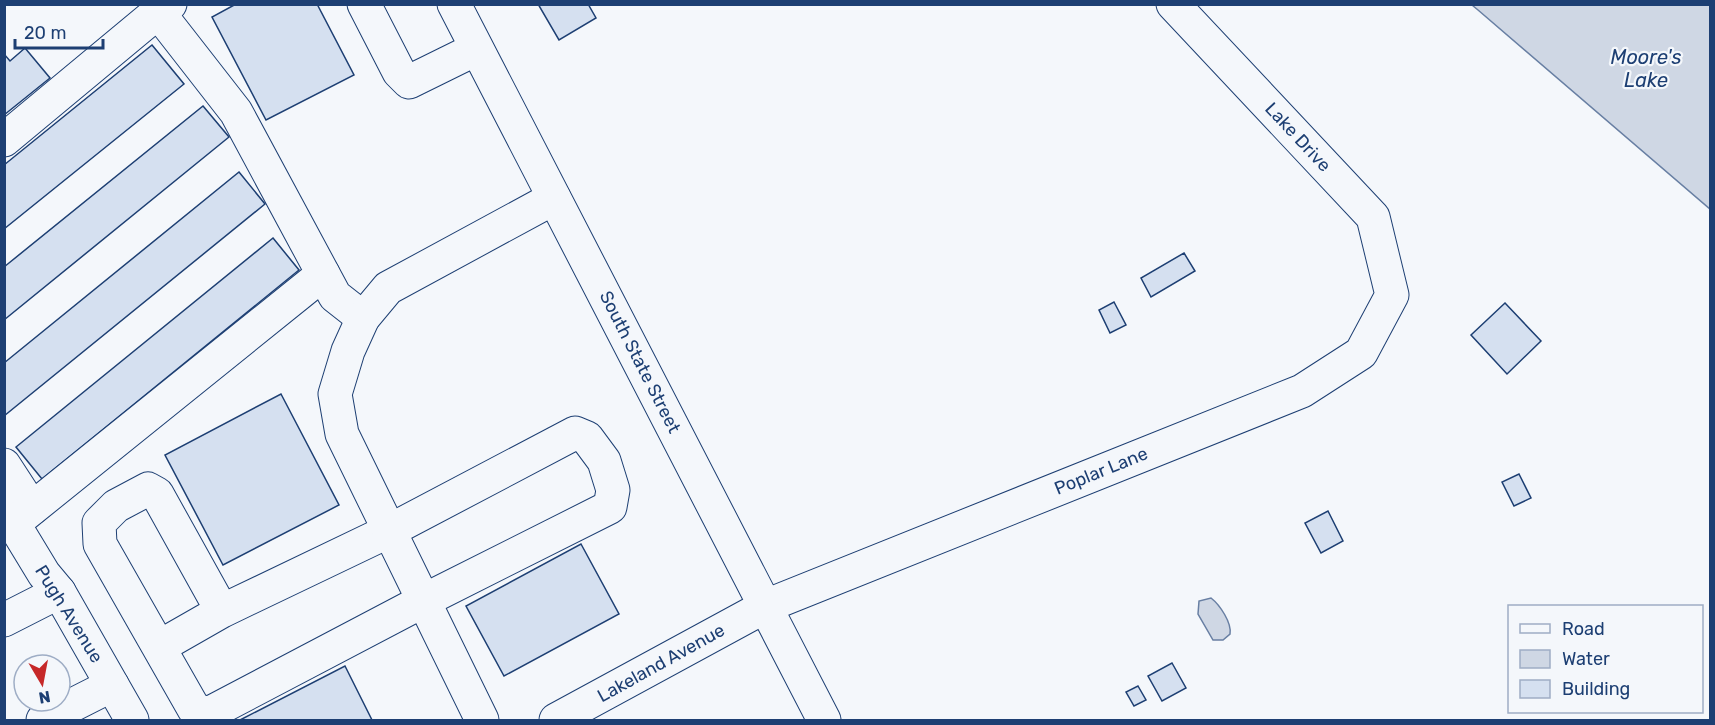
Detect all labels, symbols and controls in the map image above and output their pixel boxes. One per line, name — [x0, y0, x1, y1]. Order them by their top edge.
scale bar — [15, 12, 104, 50]
text: 20 m — [24, 22, 66, 44]
water label: Moore's Lake — [1610, 45, 1682, 92]
street label: Lake Drive — [1260, 98, 1336, 176]
street label: South State Street — [595, 287, 685, 437]
street label: Poplar Lane — [1051, 442, 1151, 500]
street label: Pugh Avenue — [30, 561, 108, 667]
legend — [1508, 605, 1703, 713]
text: Road — [1562, 618, 1605, 640]
street label: Lakeland Avenue — [594, 619, 728, 707]
text: Water — [1562, 648, 1610, 670]
north arrow — [12, 653, 72, 713]
text: Building — [1562, 678, 1630, 700]
text: N — [37, 687, 52, 708]

